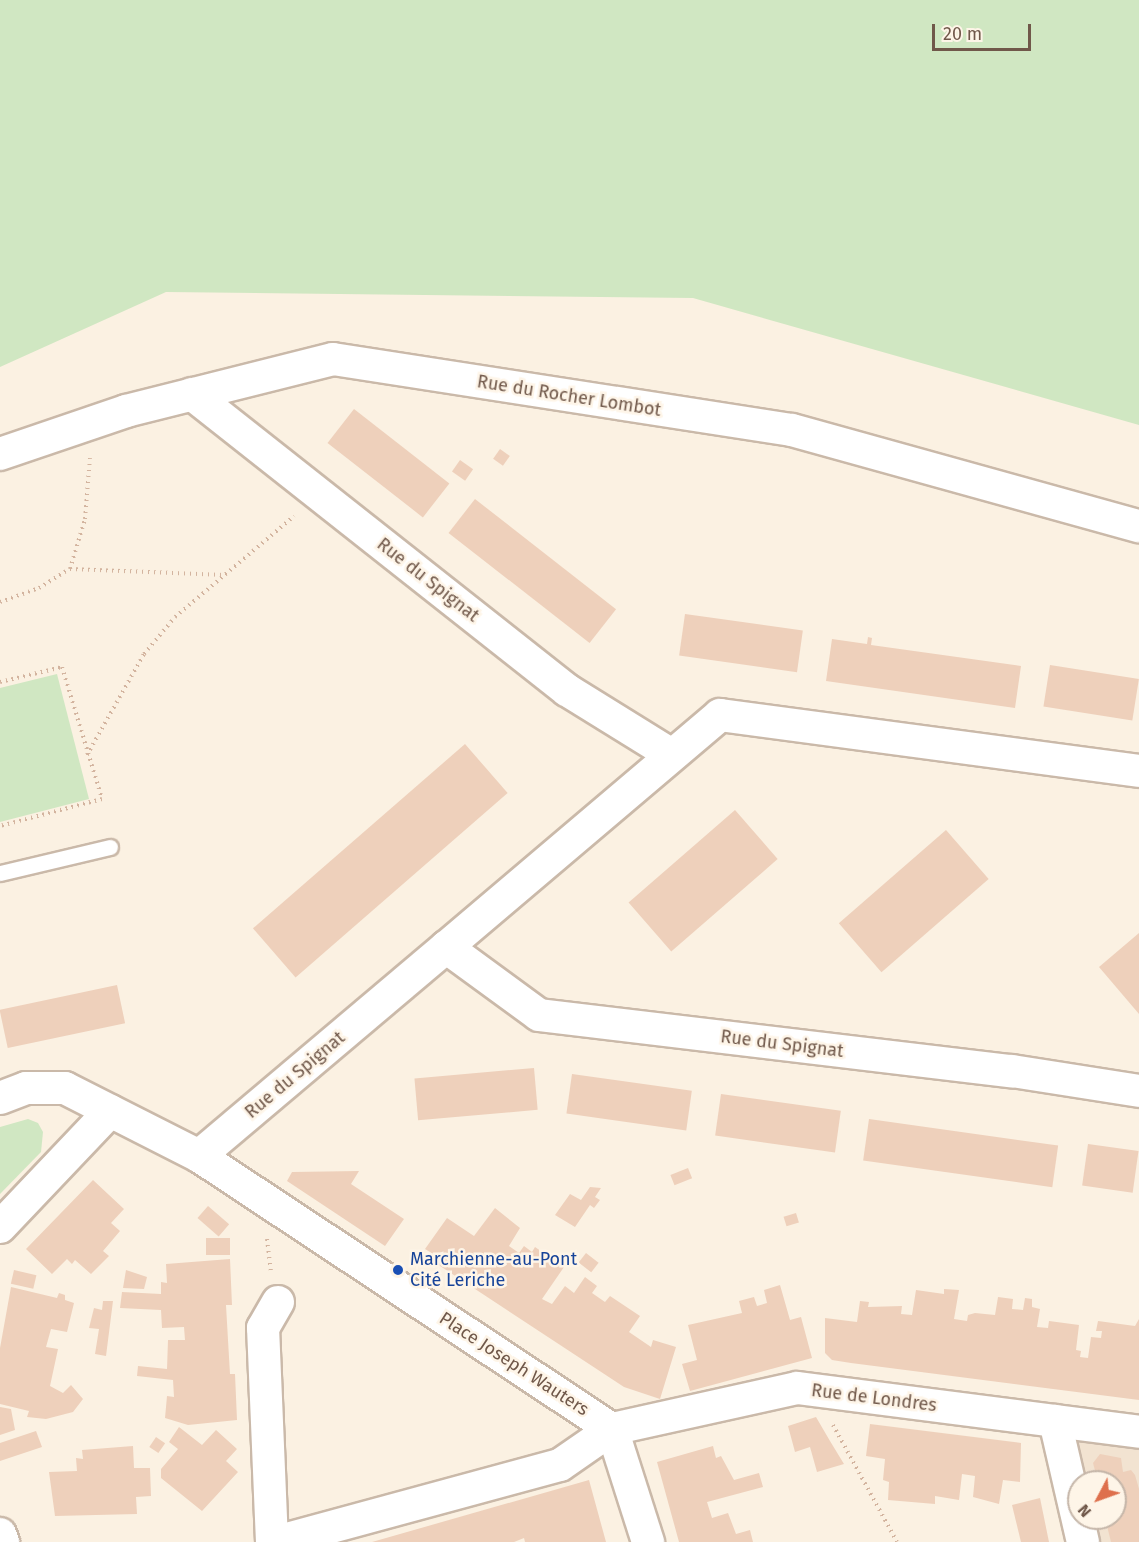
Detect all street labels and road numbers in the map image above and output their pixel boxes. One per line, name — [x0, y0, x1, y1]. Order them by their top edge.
street label: Rue du Rocher Lombot — [475, 371, 663, 421]
street label: Rue du Spignat — [373, 533, 483, 627]
street label: Rue du Spignat — [719, 1026, 845, 1062]
street label: Rue du Spignat — [241, 1027, 349, 1123]
street label: Place Joseph Wauters — [435, 1308, 593, 1420]
street label: Rue de Londres — [810, 1380, 938, 1416]

